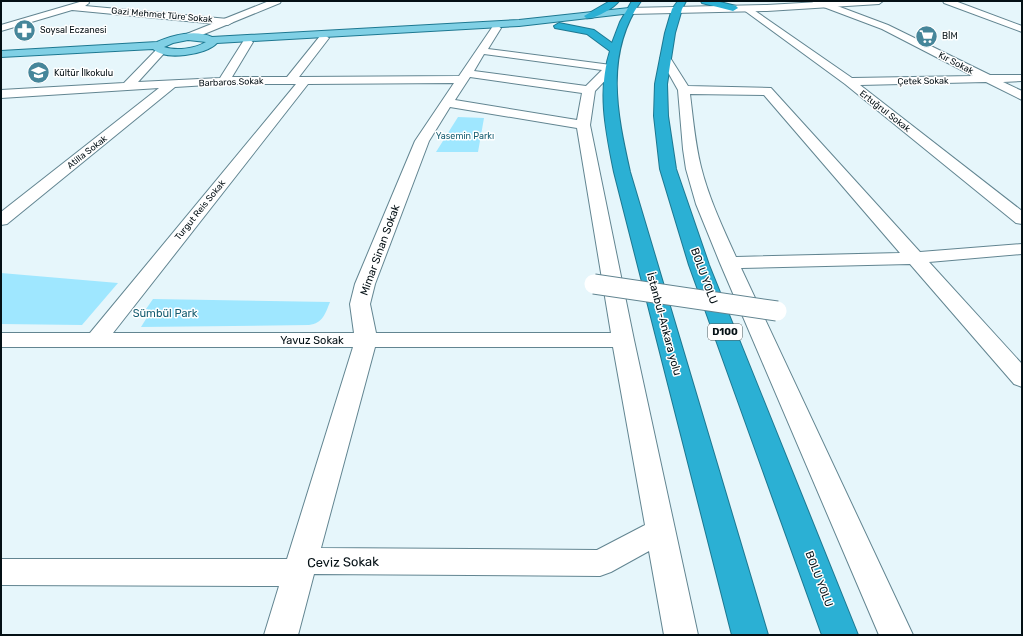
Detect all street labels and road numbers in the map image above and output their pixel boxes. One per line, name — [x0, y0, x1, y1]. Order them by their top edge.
street label: Gazi Mehmet Türe Sokak — [111, 6, 213, 24]
street label: Kır Sokak — [937, 50, 975, 76]
street label: Barbaros Sokak — [198, 76, 264, 88]
street label: Çetek Sokak — [897, 76, 949, 86]
street label: Ertuğrul Sokak — [858, 88, 913, 134]
street label: Atilla Sokak — [65, 133, 109, 171]
street label: Turgut Reis Sokak — [173, 178, 228, 242]
street label: Mimar Sinan Sokak — [357, 202, 403, 297]
street label: BOLU YOLU — [688, 246, 720, 306]
street label: İstanbul-Ankara yolu — [644, 271, 685, 377]
road number: D100 — [708, 324, 742, 340]
street label: Yavuz Sokak — [280, 334, 344, 347]
street label: BOLU YOLU — [802, 549, 836, 609]
street label: Ceviz Sokak — [307, 554, 379, 570]

